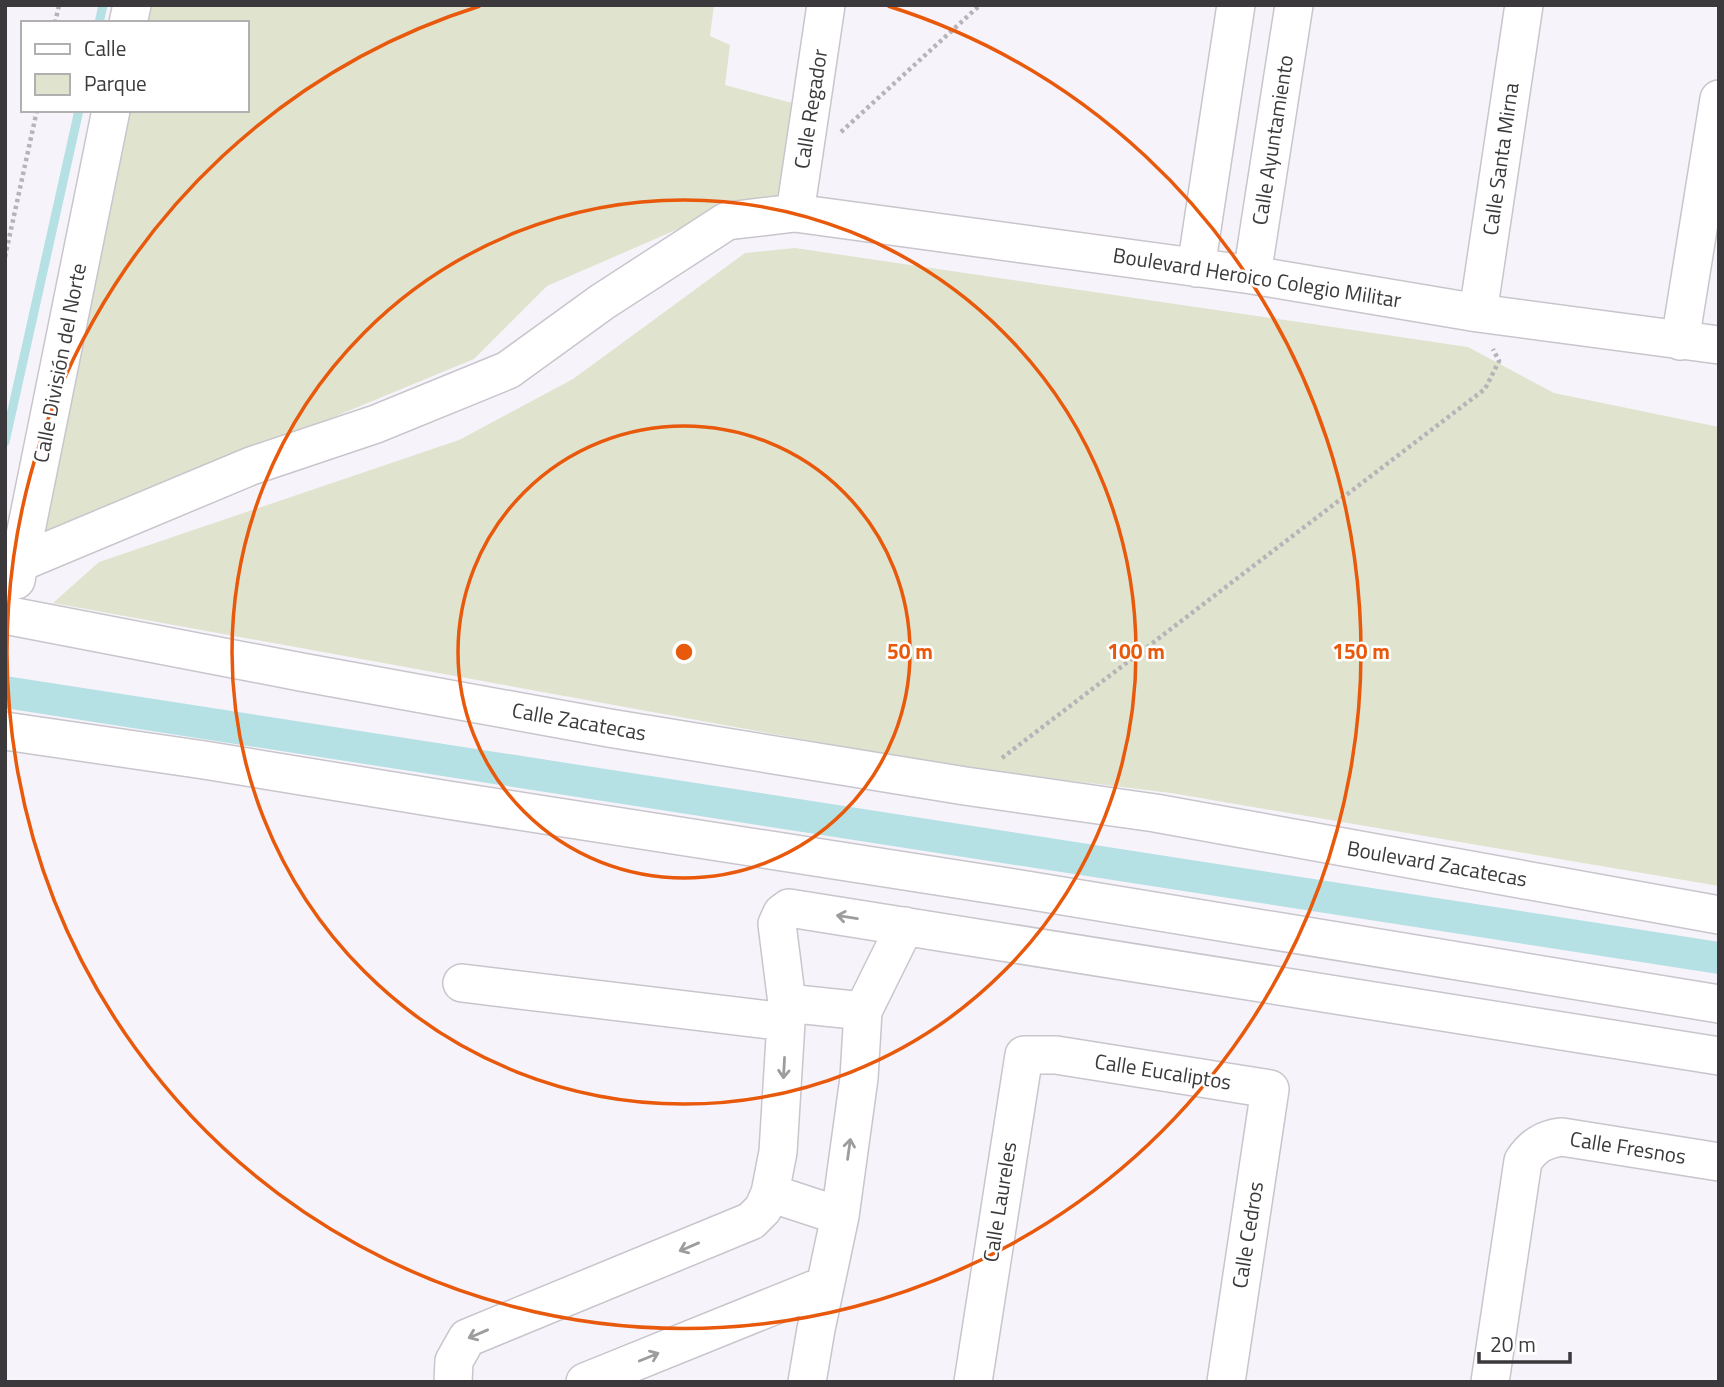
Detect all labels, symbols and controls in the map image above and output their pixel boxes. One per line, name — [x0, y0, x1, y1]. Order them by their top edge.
legend — [21, 21, 248, 112]
text: Calle — [84, 32, 126, 64]
street label: Calle Regador — [785, 47, 835, 171]
street label: Calle Ayuntamiento — [1243, 52, 1301, 227]
text: Parque — [84, 67, 147, 99]
street label: Calle Santa Mirna — [1473, 80, 1527, 237]
street label: Boulevard Heroico Colegio Militar — [1111, 238, 1404, 316]
street label: Calle División del Norte — [24, 260, 94, 465]
text: 50 m — [887, 635, 933, 667]
text: 100 m — [1107, 635, 1165, 667]
text: 150 m — [1332, 635, 1390, 667]
centre of rings — [672, 640, 696, 664]
street label: Calle Zacatecas — [510, 693, 649, 749]
street label: Boulevard Zacatecas — [1345, 831, 1530, 895]
one-way arrow — [836, 910, 859, 923]
street label: Calle Eucaliptos — [1093, 1044, 1234, 1098]
one-way arrow — [777, 1057, 790, 1080]
street label: Calle Fresnos — [1568, 1122, 1688, 1172]
one-way arrow — [843, 1138, 856, 1161]
street label: Calle Laureles — [974, 1139, 1024, 1264]
street label: Calle Cedros — [1223, 1179, 1271, 1291]
one-way arrow — [678, 1241, 700, 1254]
scale bar — [1479, 1320, 1570, 1364]
one-way arrow — [468, 1328, 490, 1341]
text: 20 m — [1490, 1328, 1536, 1360]
one-way arrow — [637, 1349, 659, 1362]

